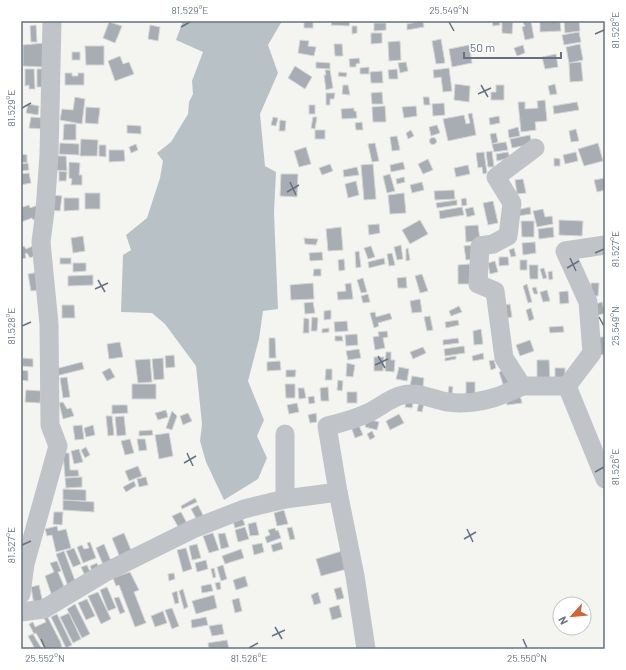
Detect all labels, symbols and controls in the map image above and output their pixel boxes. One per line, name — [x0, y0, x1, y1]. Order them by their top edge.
text: 81.529°E — [172, 4, 208, 16]
text: 25.549°N — [429, 4, 469, 16]
text: 81.528°E — [609, 12, 621, 48]
scale bar — [464, 34, 561, 60]
text: 50 m — [470, 40, 495, 54]
text: 81.529°E — [5, 90, 17, 126]
text: 81.527°E — [609, 231, 621, 267]
text: 25.549°N — [609, 306, 621, 346]
text: 81.528°E — [5, 308, 17, 344]
text: 81.526°E — [609, 449, 621, 485]
text: 81.527°E — [5, 527, 17, 563]
north arrow — [552, 596, 592, 636]
text: N — [555, 615, 570, 627]
text: 25.552°N — [25, 652, 65, 664]
text: 81.526°E — [231, 652, 267, 664]
text: 25.550°N — [507, 652, 547, 664]

